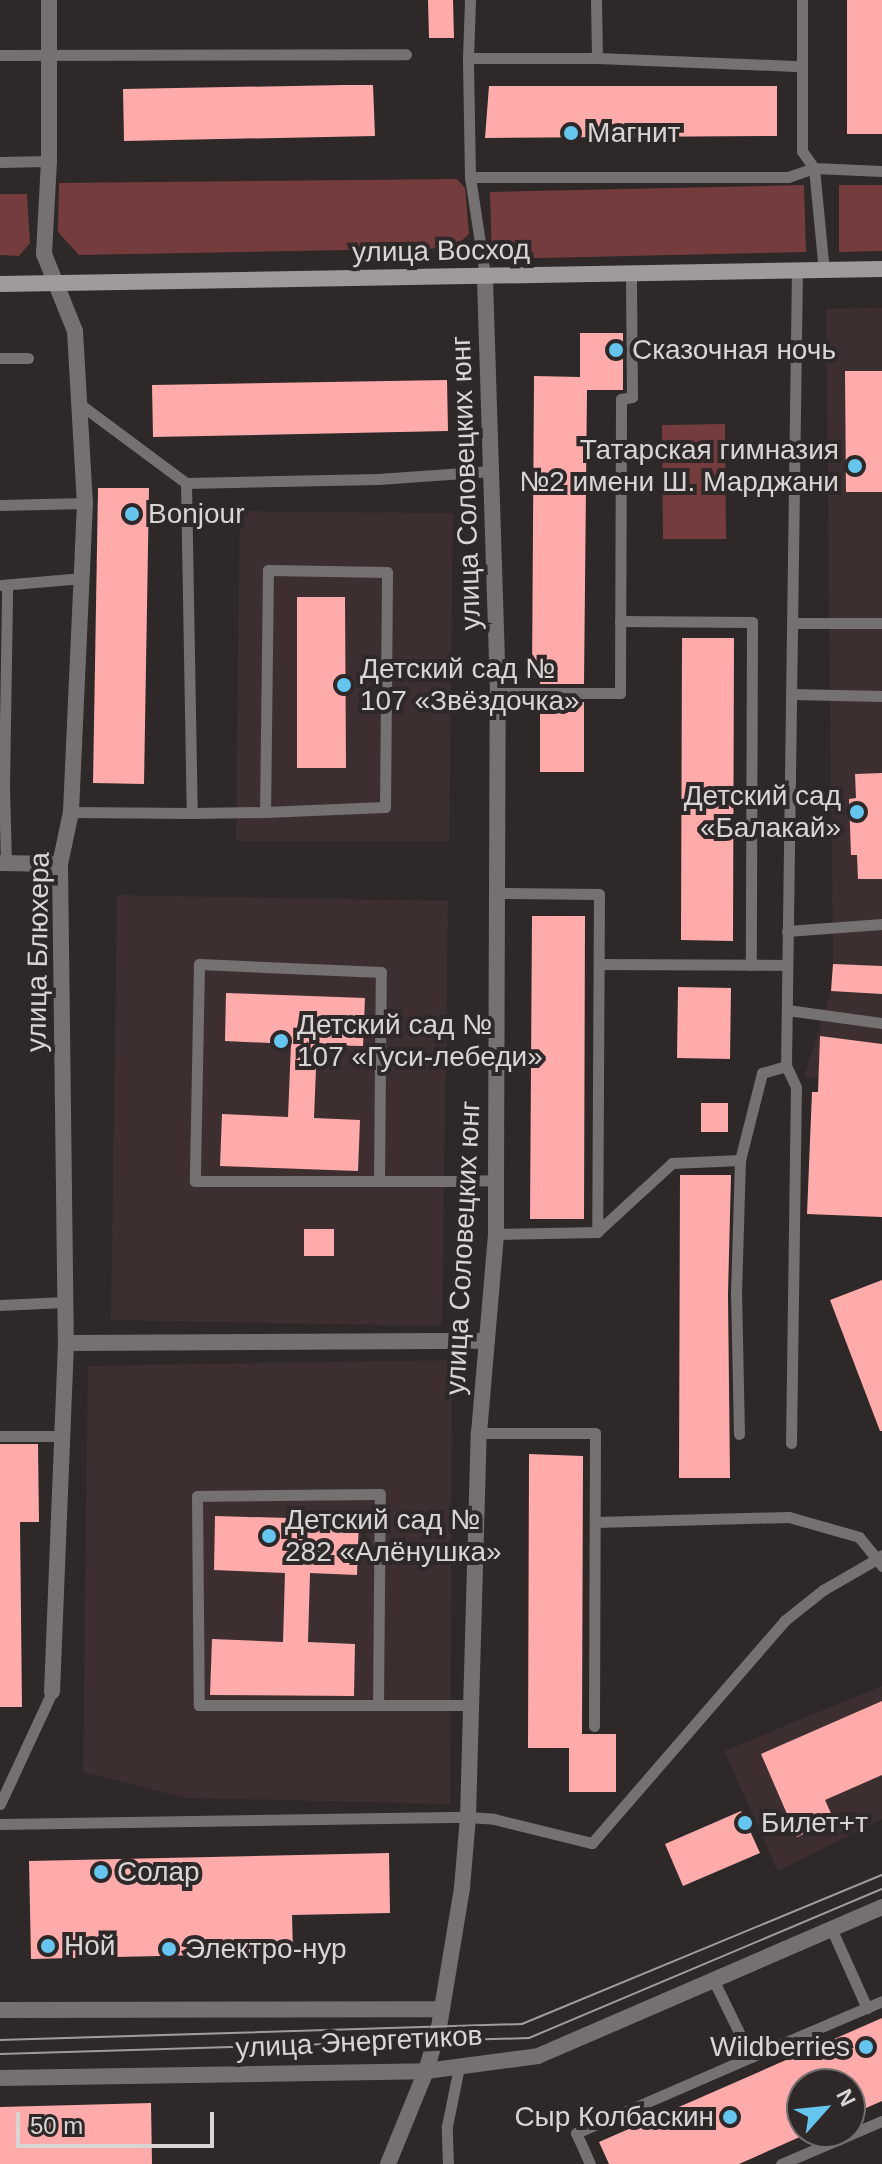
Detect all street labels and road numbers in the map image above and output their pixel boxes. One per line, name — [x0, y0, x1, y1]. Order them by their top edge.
street label: улица Восход — [352, 233, 530, 269]
street label: улица Соловецких юнг — [444, 335, 488, 631]
street label: улица Блюхера — [19, 852, 57, 1052]
street label: улица Соловецких юнг — [439, 1100, 487, 1396]
street label: улица Энергетиков — [235, 2019, 483, 2065]

